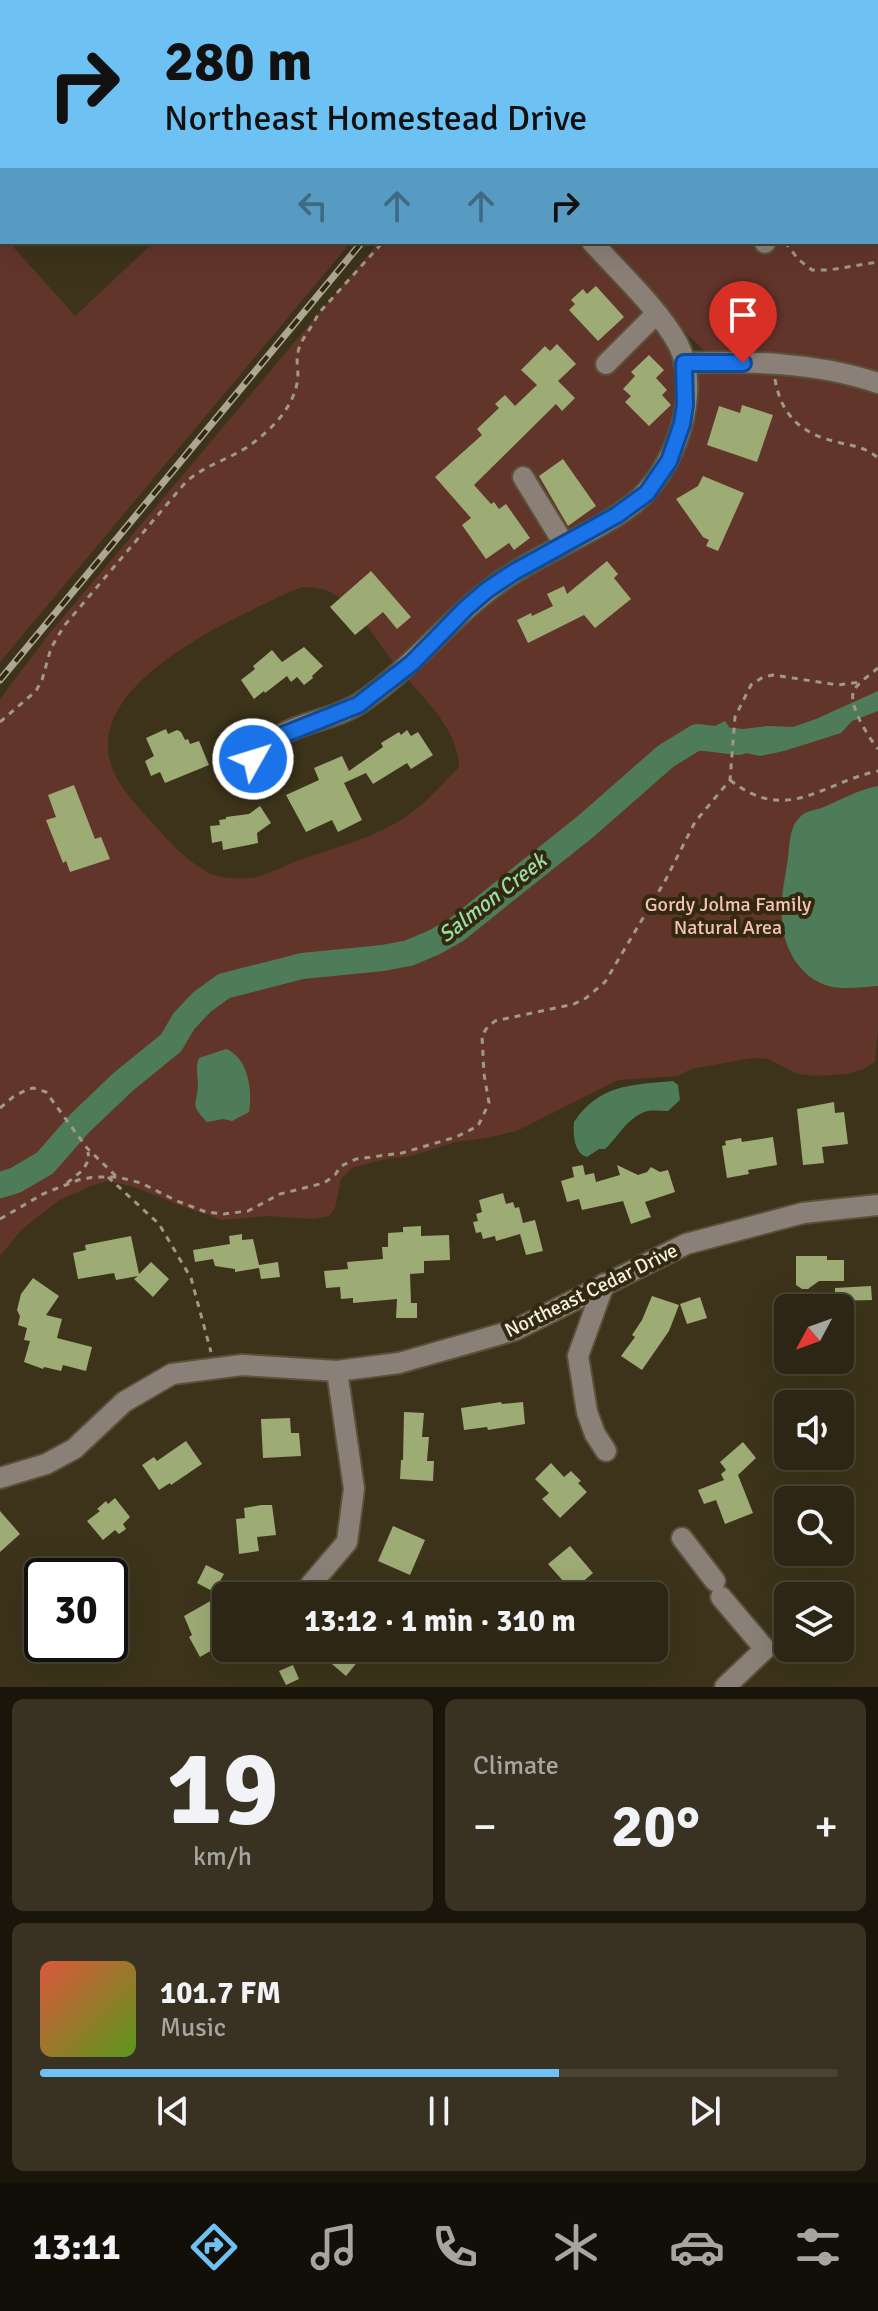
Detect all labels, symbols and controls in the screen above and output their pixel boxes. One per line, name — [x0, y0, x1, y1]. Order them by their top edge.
text: 280 m — [164, 27, 312, 96]
icon: right — [32, 32, 136, 136]
text: Northeast Homestead Drive — [164, 96, 587, 141]
icon: left — [291, 184, 335, 228]
icon: ahead — [375, 184, 419, 228]
icon: ahead — [459, 184, 503, 228]
icon: right — [543, 184, 587, 228]
pin — [709, 281, 777, 363]
icon: arrive — [721, 293, 765, 337]
position arrow — [211, 717, 295, 801]
water label: Salmon Creek — [433, 846, 553, 948]
park label: Gordy Jolma Family Natural Area — [645, 892, 812, 940]
street label: Northeast Cedar Drive — [501, 1238, 682, 1343]
north arrow — [774, 1294, 854, 1374]
map controls — [774, 1294, 854, 1662]
button: sound — [774, 1390, 854, 1470]
button: search — [774, 1486, 854, 1566]
speed limit sign: 30 — [24, 1558, 128, 1662]
button: layers — [774, 1582, 854, 1662]
text: 13:12 · 1 min · 310 m — [304, 1603, 576, 1640]
text: 19 — [166, 1725, 279, 1853]
text: Climate — [473, 1750, 559, 1782]
text: 20° — [611, 1790, 700, 1864]
text: − — [473, 1800, 497, 1854]
text: + — [814, 1800, 838, 1854]
text: km/h — [193, 1841, 252, 1873]
text: 101.7 FM — [160, 1975, 281, 2012]
text: Music — [160, 2012, 226, 2044]
icon: previous — [151, 2089, 195, 2133]
icon: pause — [417, 2089, 461, 2133]
icon: next — [683, 2089, 727, 2133]
icon: directions — [186, 2219, 242, 2275]
icon: music — [306, 2219, 362, 2275]
icon: phone — [427, 2219, 483, 2275]
icon: climate — [548, 2219, 604, 2275]
icon: car — [669, 2219, 725, 2275]
icon: filters — [790, 2219, 846, 2275]
text: 13:11 — [32, 2225, 121, 2270]

